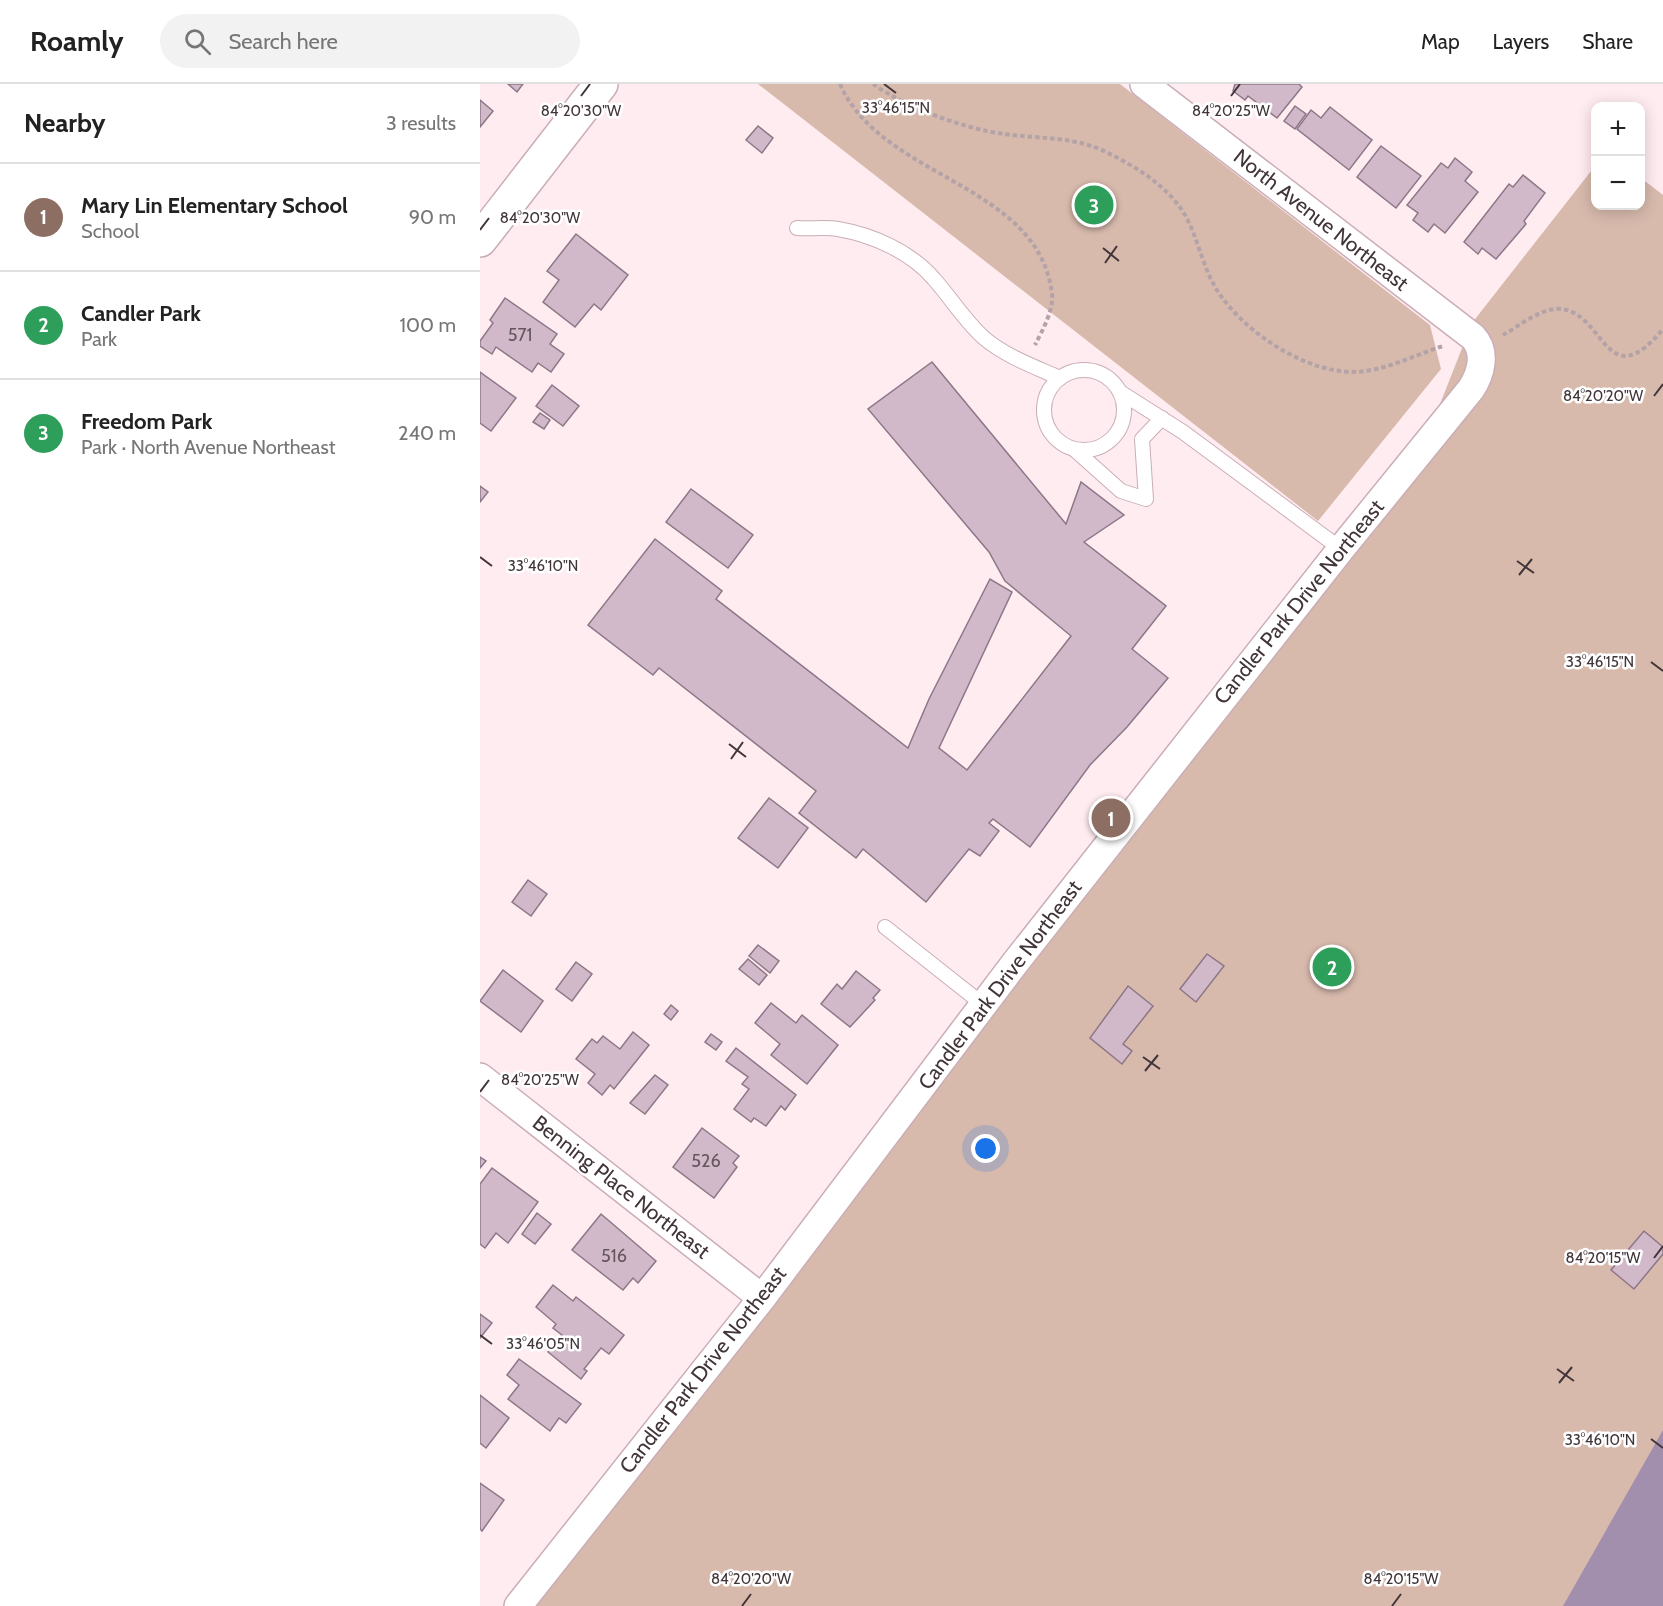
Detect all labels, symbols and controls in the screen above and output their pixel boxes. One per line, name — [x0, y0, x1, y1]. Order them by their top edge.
search box — [160, 14, 580, 68]
text: Roamly — [30, 24, 124, 58]
icon: search — [181, 25, 214, 58]
text: Search here — [229, 28, 338, 55]
text: Map — [1421, 29, 1460, 54]
text: Layers — [1493, 29, 1549, 54]
text: Share — [1582, 29, 1633, 54]
text: 33°46'15"N — [862, 99, 930, 117]
text: 84°20'30"W — [541, 102, 622, 120]
text: 84°20'25"W — [1192, 102, 1271, 120]
map controls — [1591, 102, 1645, 210]
button: + — [1591, 102, 1645, 156]
text: Nearby — [24, 107, 105, 139]
text: 3 results — [386, 111, 456, 135]
street label: North Avenue Northeast — [1229, 144, 1414, 296]
button: − — [1591, 156, 1645, 210]
pin: 3 — [1074, 182, 1114, 228]
text: Mary Lin Elementary School — [81, 192, 348, 219]
text: 1 — [40, 205, 47, 229]
text: 90 m — [409, 205, 456, 229]
text: 84°20'30"W — [500, 209, 581, 227]
text: School — [81, 219, 139, 243]
text: Candler Park — [81, 300, 201, 327]
text: 2 — [38, 313, 49, 337]
text: 100 m — [400, 313, 456, 337]
house number: 571 — [508, 324, 532, 346]
text: Park — [81, 327, 117, 351]
text: 84°20'20"W — [1563, 387, 1644, 405]
text: Freedom Park — [81, 408, 212, 435]
text: 3 — [38, 421, 49, 445]
text: 240 m — [398, 421, 456, 445]
text: Park · North Avenue Northeast — [81, 435, 335, 459]
street label: Candler Park Drive Northeast — [1208, 495, 1389, 709]
text: 33°46'10"N — [508, 557, 578, 575]
text: 33°46'15"N — [1566, 653, 1634, 671]
pin: 1 — [1092, 796, 1130, 840]
street label: Candler Park Drive Northeast — [913, 875, 1086, 1094]
pin: 2 — [1312, 944, 1352, 990]
text: 84°20'25"W — [501, 1071, 580, 1089]
street label: Benning Place Northeast — [528, 1110, 715, 1263]
your location — [971, 1134, 1000, 1163]
house number: 526 — [691, 1150, 721, 1172]
house number: 516 — [601, 1245, 627, 1267]
text: 84°20'15"W — [1566, 1249, 1641, 1267]
street label: Candler Park Drive Northeast — [614, 1261, 791, 1478]
text: 33°46'05"N — [506, 1335, 580, 1353]
text: 33°46'10"N — [1565, 1431, 1635, 1449]
text: 84°20'20"W — [711, 1570, 792, 1588]
text: 84°20'15"W — [1364, 1570, 1439, 1588]

